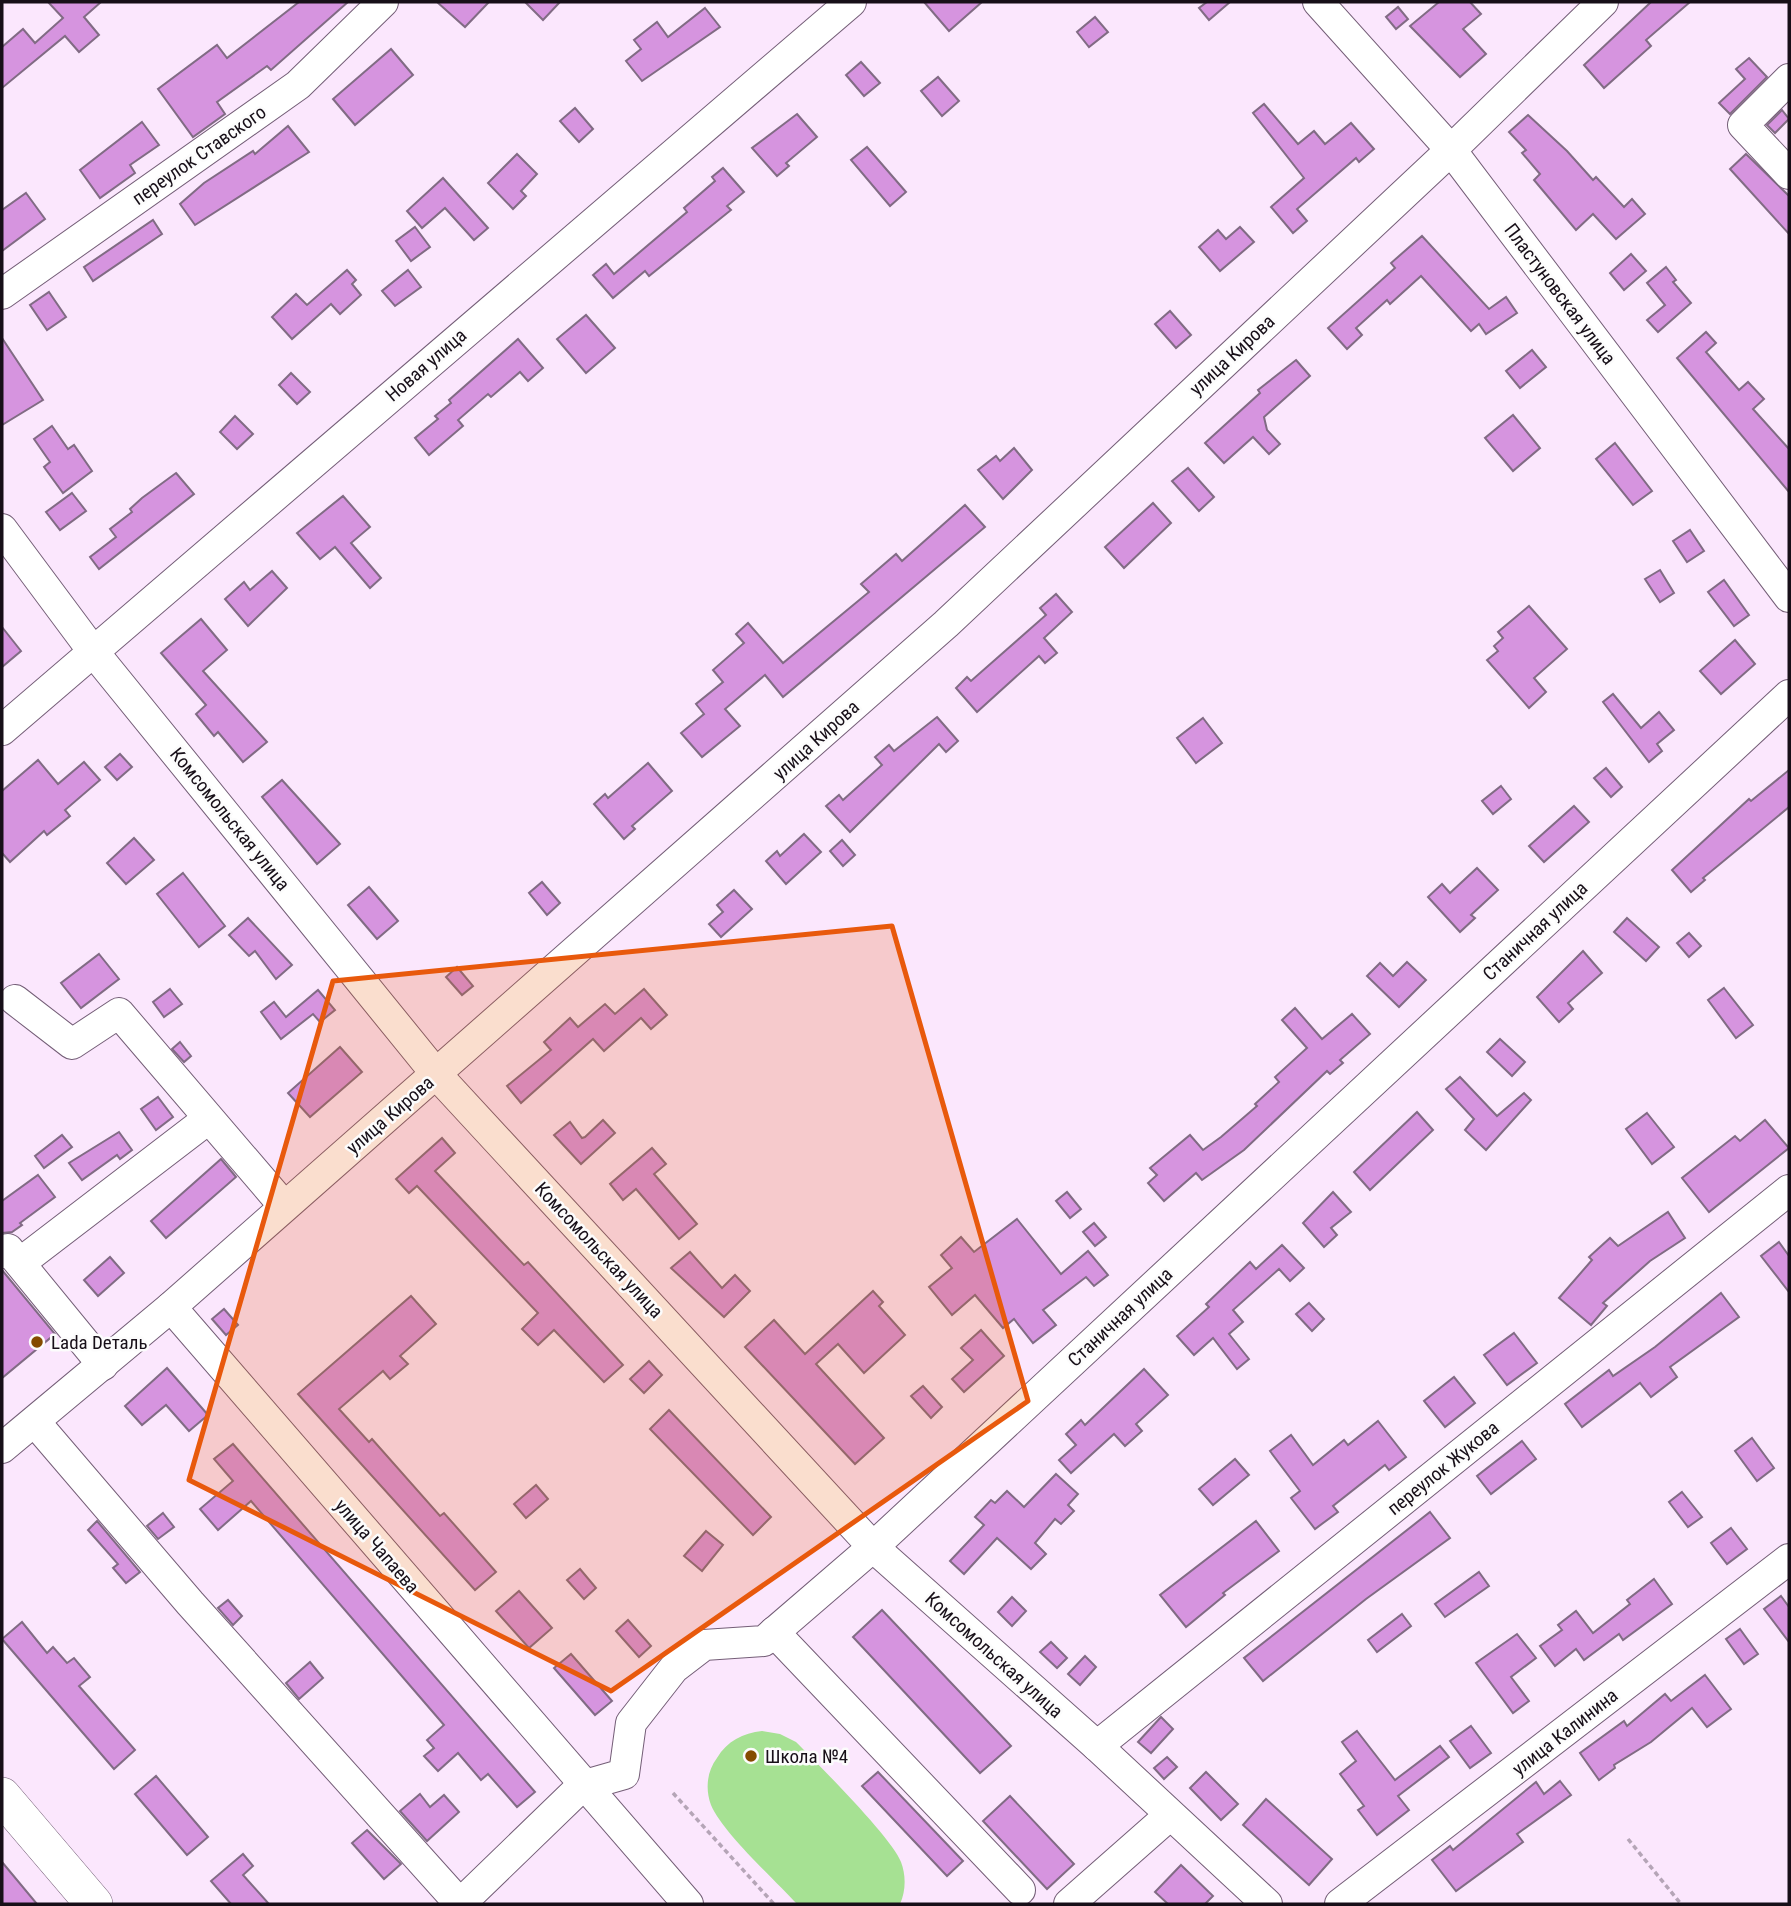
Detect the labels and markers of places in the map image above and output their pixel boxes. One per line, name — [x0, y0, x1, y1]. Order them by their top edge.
place label: Lada Dеталь — [51, 1331, 148, 1354]
marker: Lada Dеталь — [29, 1334, 45, 1350]
place label: Школа №4 — [765, 1745, 848, 1768]
marker: Школа №4 — [743, 1748, 759, 1764]

